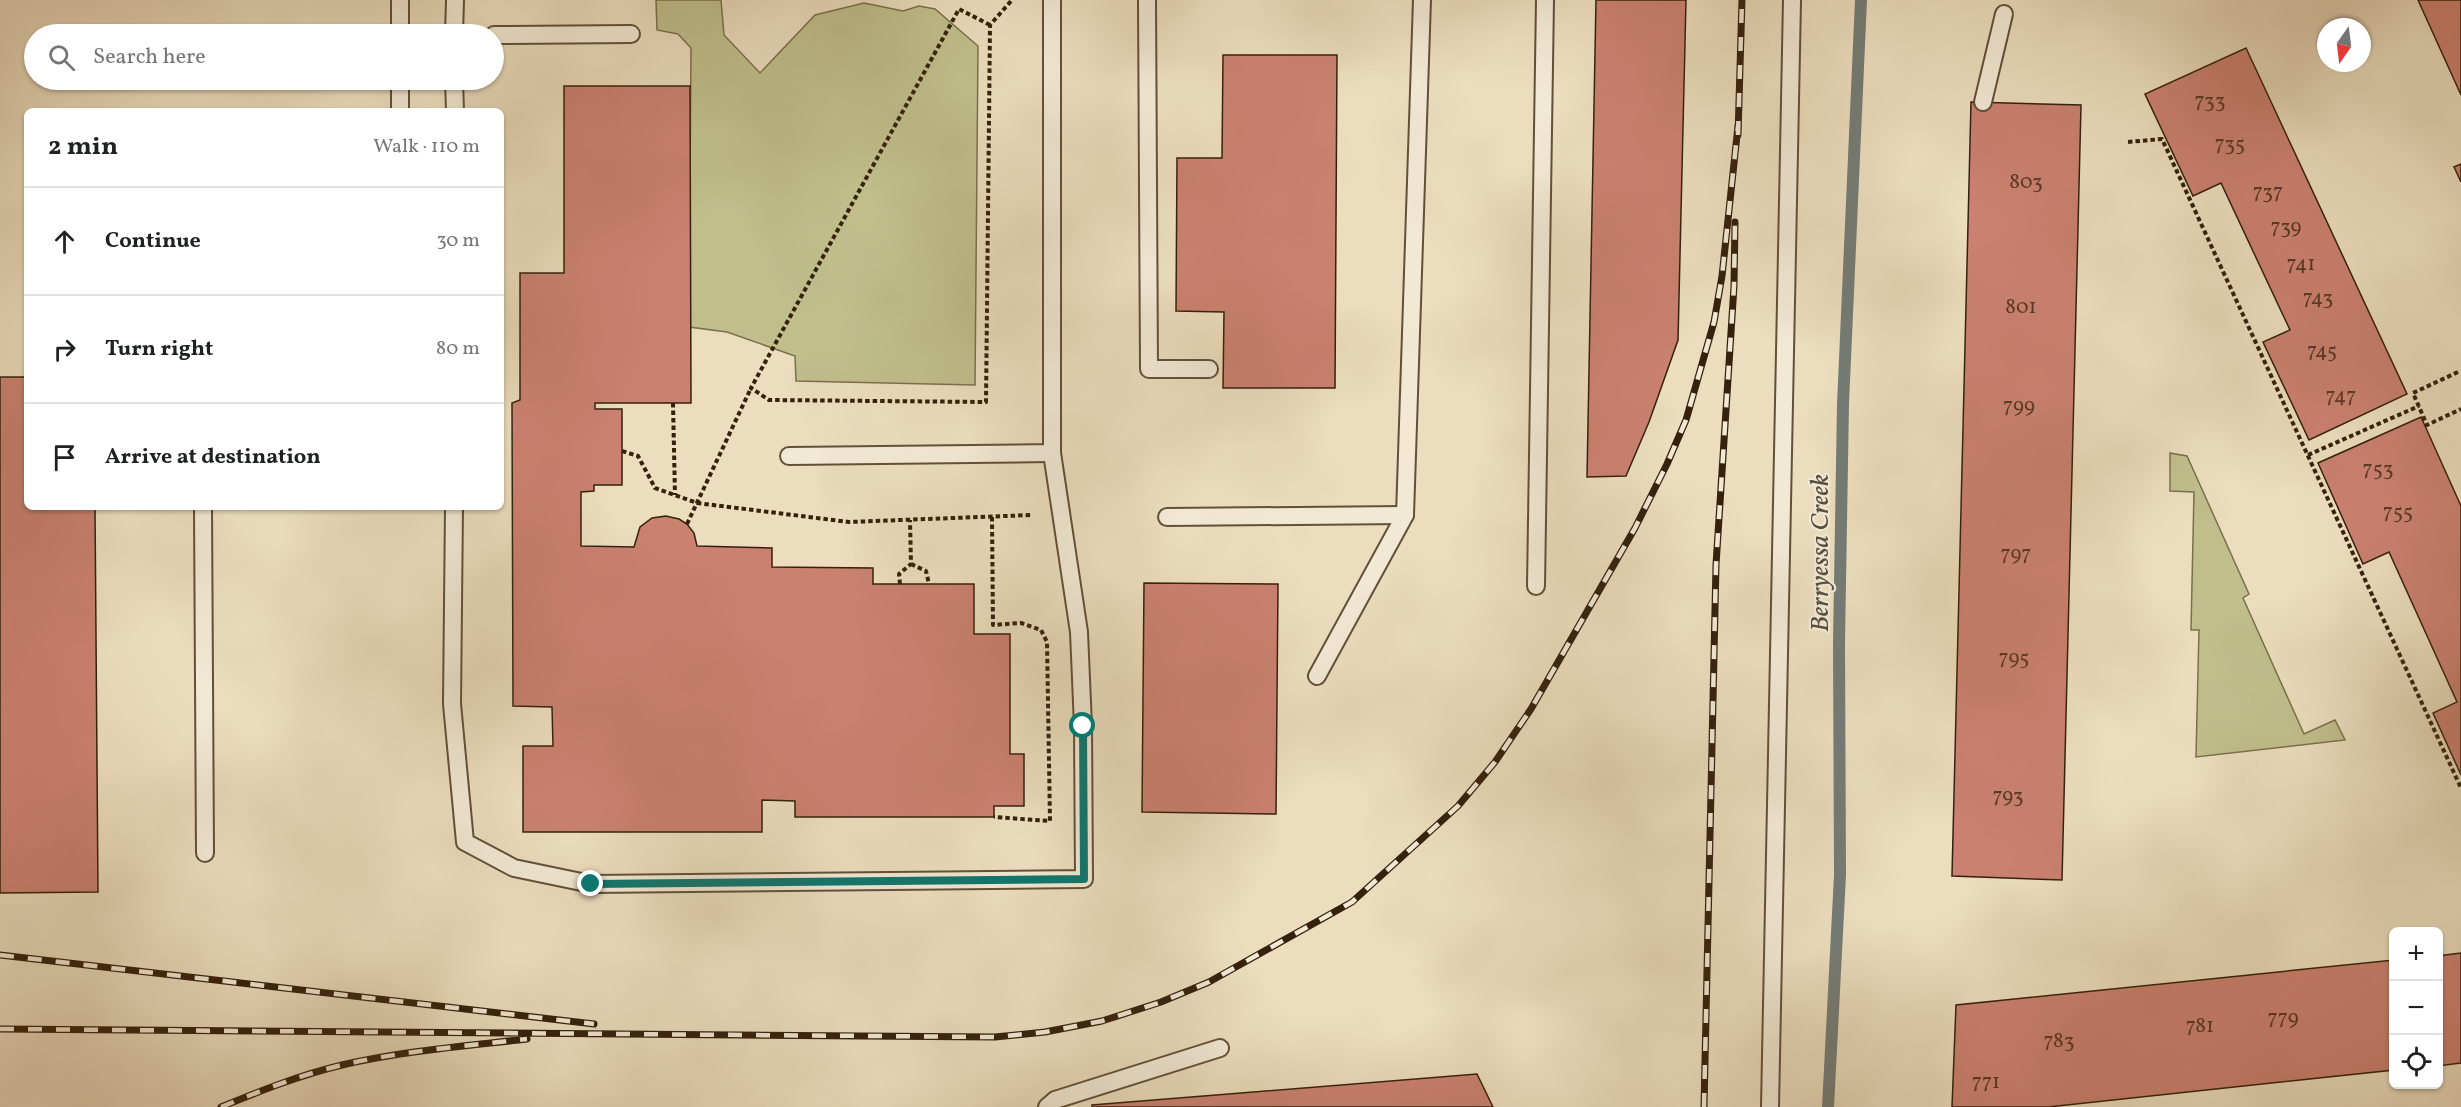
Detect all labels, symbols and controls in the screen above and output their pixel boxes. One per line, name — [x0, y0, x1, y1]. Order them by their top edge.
north arrow — [2317, 18, 2371, 72]
search box — [24, 24, 504, 90]
icon: search — [45, 41, 78, 74]
text: Search here — [93, 42, 206, 73]
house number: 733 — [2195, 87, 2225, 116]
text: 2 min — [48, 129, 118, 165]
house number: 735 — [2215, 130, 2245, 159]
text: Walk · 110 m — [373, 133, 480, 161]
house number: 803 — [2009, 168, 2043, 197]
house number: 737 — [2253, 178, 2283, 207]
house number: 739 — [2271, 213, 2302, 242]
icon: ahead — [48, 225, 81, 258]
text: Continue — [105, 226, 201, 257]
text: 30 m — [436, 227, 480, 255]
house number: 741 — [2287, 250, 2315, 279]
house number: 743 — [2303, 284, 2333, 313]
house number: 801 — [2005, 293, 2037, 322]
icon: right — [48, 333, 81, 366]
text: Turn right — [105, 334, 213, 365]
text: 80 m — [436, 335, 480, 363]
house number: 745 — [2307, 337, 2337, 366]
house number: 747 — [2326, 382, 2356, 411]
house number: 799 — [2003, 392, 2035, 421]
icon: arrive — [48, 441, 81, 474]
text: Arrive at destination — [105, 442, 321, 473]
house number: 753 — [2362, 455, 2394, 484]
water label: Berryessa Creek — [1803, 474, 1839, 632]
house number: 755 — [2383, 498, 2413, 527]
house number: 797 — [2000, 540, 2032, 569]
house number: 795 — [1999, 644, 2029, 673]
route start — [1069, 712, 1095, 738]
house number: 793 — [1992, 782, 2024, 811]
route end — [577, 870, 603, 896]
map controls — [2389, 927, 2443, 1089]
button: + — [2389, 927, 2443, 981]
button: − — [2389, 981, 2443, 1035]
house number: 779 — [2267, 1004, 2299, 1033]
house number: 781 — [2186, 1012, 2214, 1041]
house number: 783 — [2044, 1027, 2075, 1056]
button: locate — [2389, 1035, 2443, 1089]
house number: 771 — [1972, 1068, 2000, 1097]

